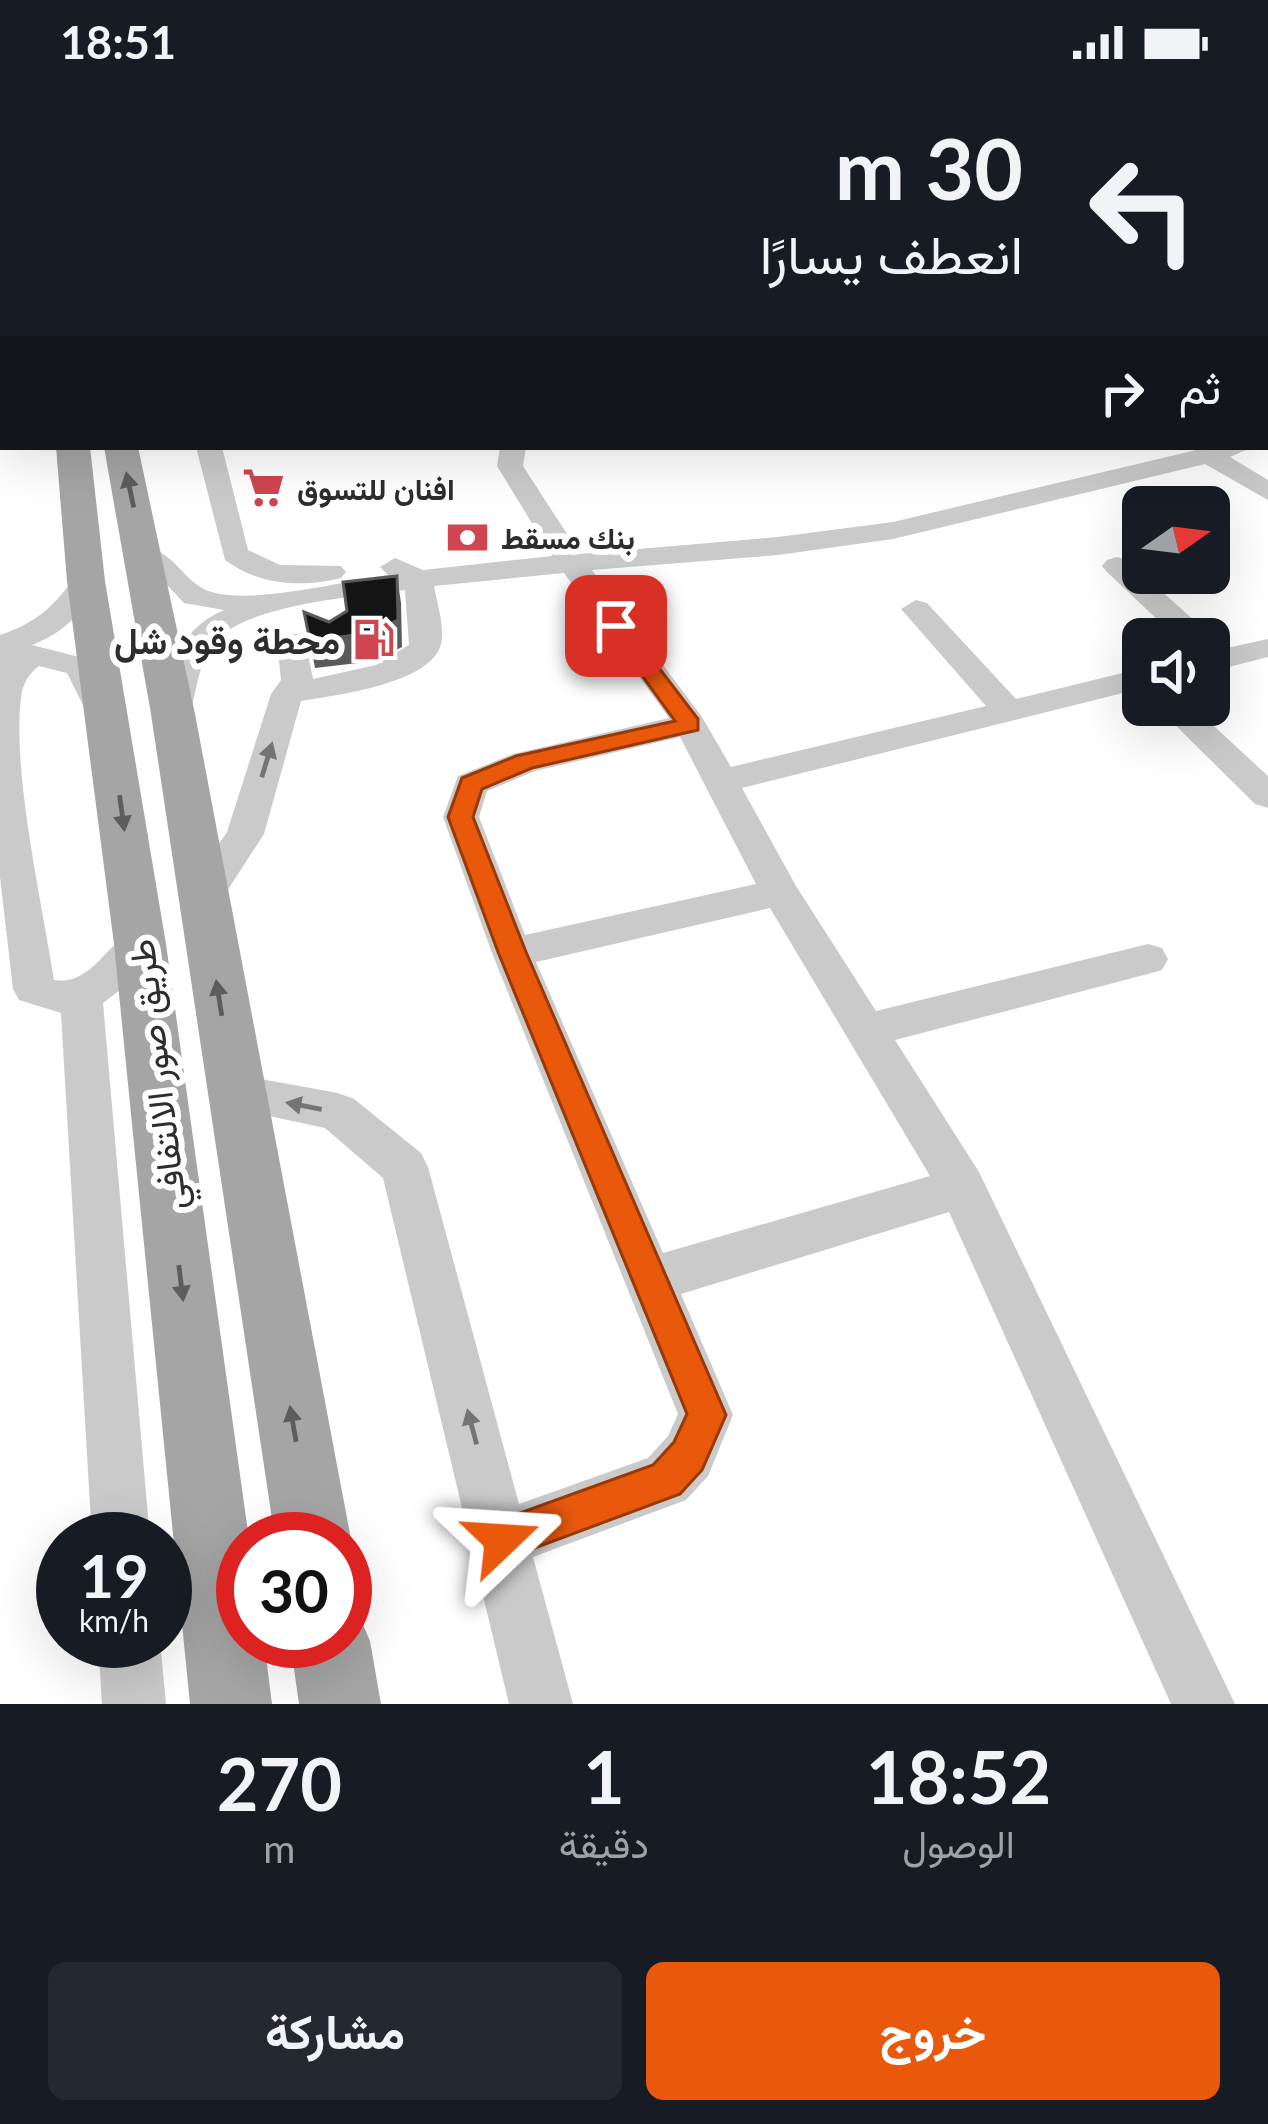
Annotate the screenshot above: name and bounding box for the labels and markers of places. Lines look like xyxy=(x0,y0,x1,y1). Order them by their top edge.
supermarket icon: افنان للتسوق xyxy=(240,465,286,511)
place label: افنان للتسوق xyxy=(297,470,455,508)
bank icon: بنك مسقط xyxy=(444,514,490,560)
place label: بنك مسقط xyxy=(501,519,635,556)
pin xyxy=(565,575,667,677)
fuel station icon: محطة وقود شل xyxy=(351,617,397,663)
place label: محطة وقود شل xyxy=(114,618,340,664)

